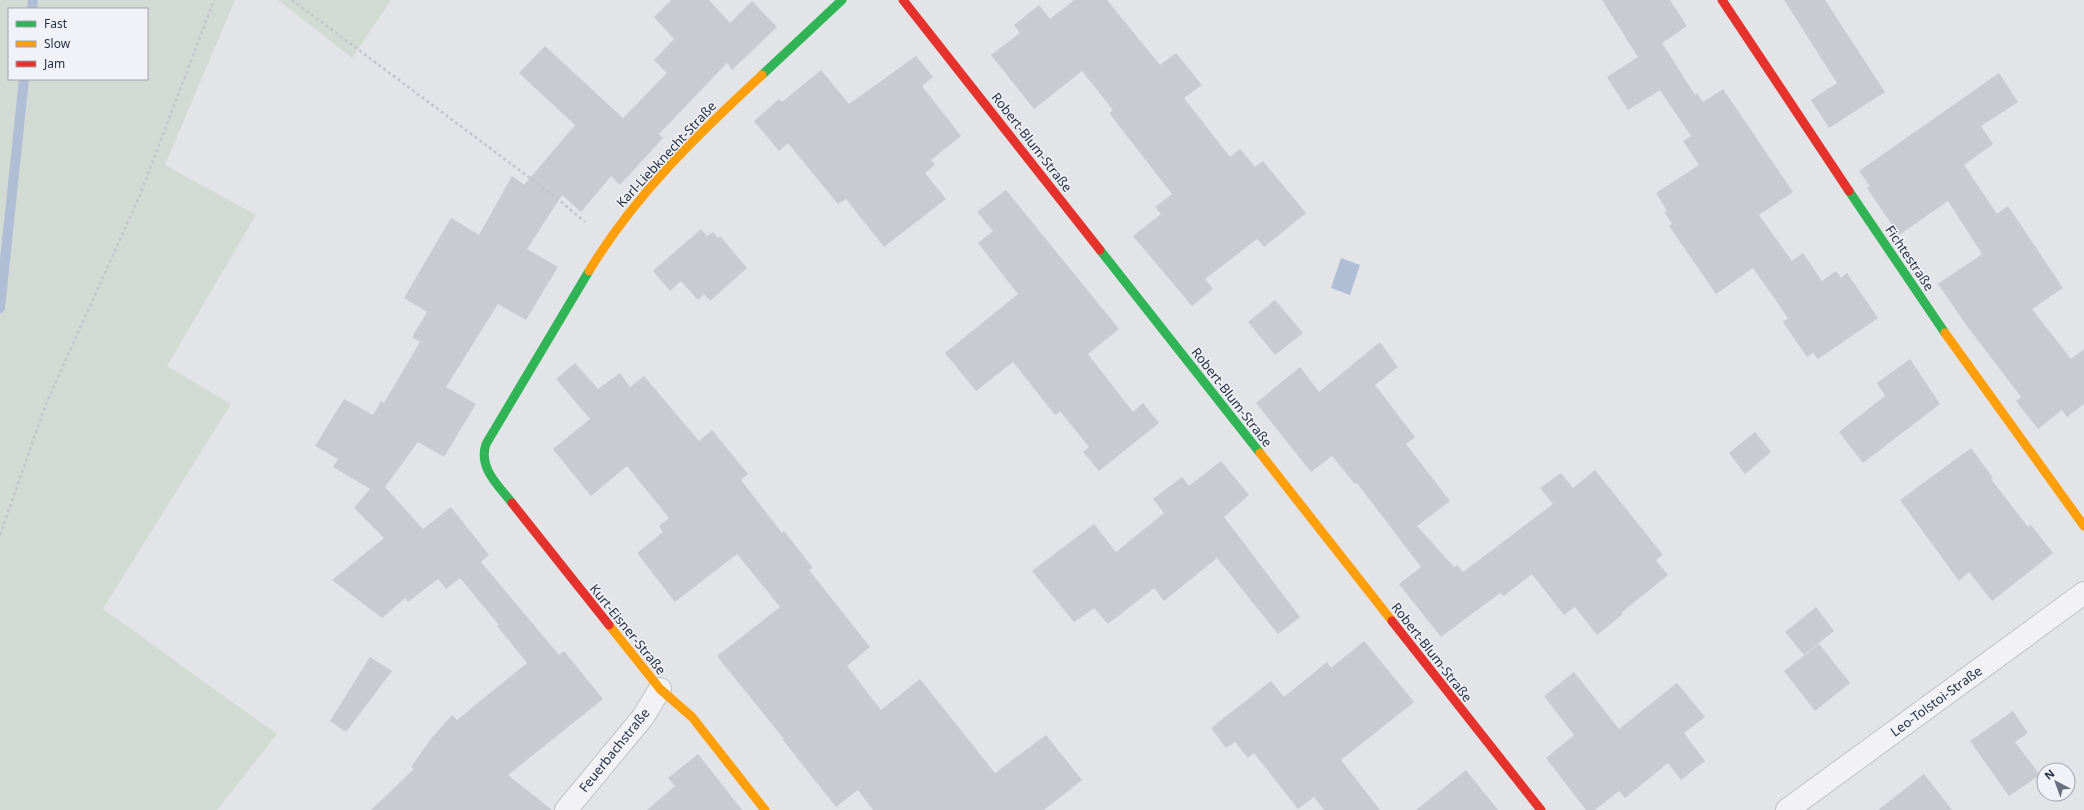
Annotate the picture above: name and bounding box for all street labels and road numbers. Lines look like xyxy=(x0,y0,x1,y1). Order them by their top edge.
street label: Robert-Blum-Straße xyxy=(988,89,1076,195)
street label: Karl-Liebknecht-Straße xyxy=(612,97,720,211)
street label: Fichtestraße xyxy=(1881,222,1939,294)
street label: Robert-Blum-Straße xyxy=(1188,344,1276,450)
street label: Kurt-Eisner-Straße xyxy=(586,580,670,678)
street label: Robert-Blum-Straße xyxy=(1388,599,1476,705)
street label: Leo-Tolstoi-Straße xyxy=(1886,662,1986,740)
street label: Feuerbachstraße xyxy=(575,704,653,796)

